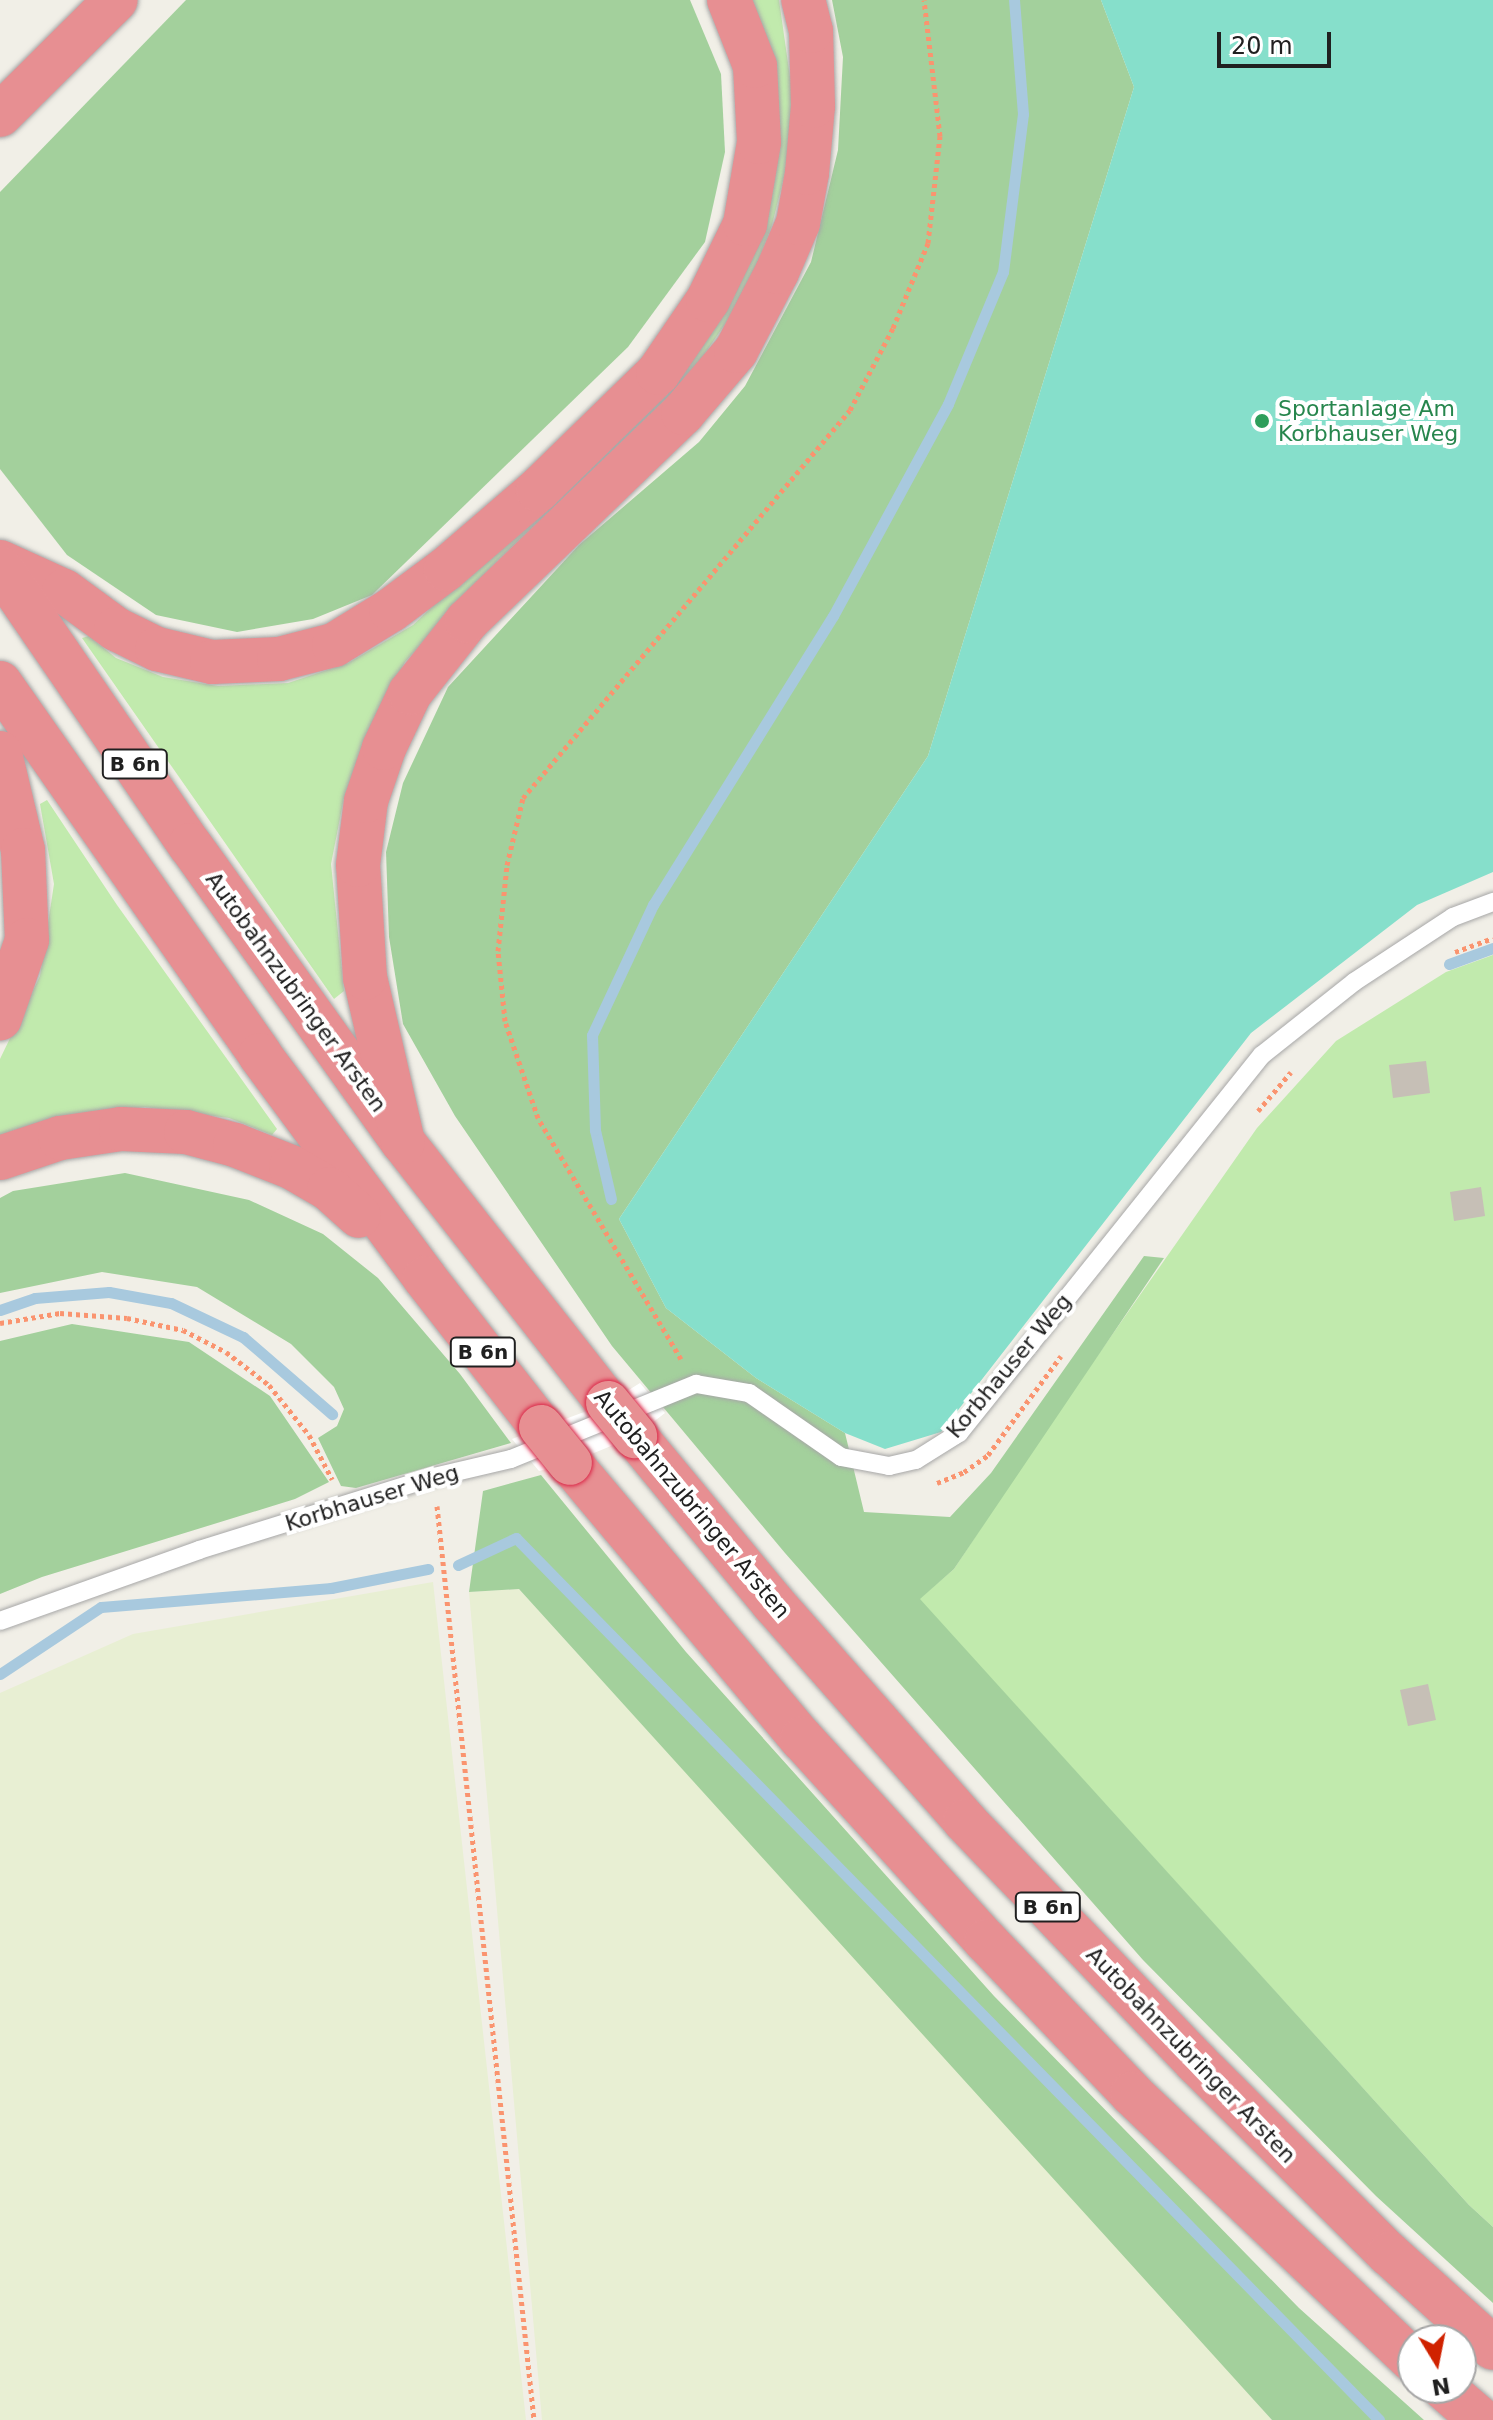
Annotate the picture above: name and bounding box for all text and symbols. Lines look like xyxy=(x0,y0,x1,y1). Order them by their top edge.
scale bar xyxy=(1221,16,1335,66)
text: 20 m xyxy=(1231,32,1293,60)
place label: Sportanlage Am Korbhauser Weg xyxy=(1278,395,1458,446)
marker: Sportanlage Am Korbhauser Weg xyxy=(1253,412,1271,430)
road number: B 6n xyxy=(101,748,169,780)
street label: Autobahnzubringer Arsten xyxy=(200,867,392,1117)
street label: Korbhauser Weg xyxy=(941,1289,1077,1443)
road number: B 6n xyxy=(449,1336,517,1368)
street label: Autobahnzubringer Arsten xyxy=(589,1384,795,1624)
street label: Korbhauser Weg xyxy=(282,1459,462,1537)
road number: B 6n xyxy=(1014,1891,1082,1923)
street label: Autobahnzubringer Arsten xyxy=(1081,1941,1301,2169)
north arrow xyxy=(1397,2324,1477,2404)
text: N xyxy=(1430,2372,1452,2400)

